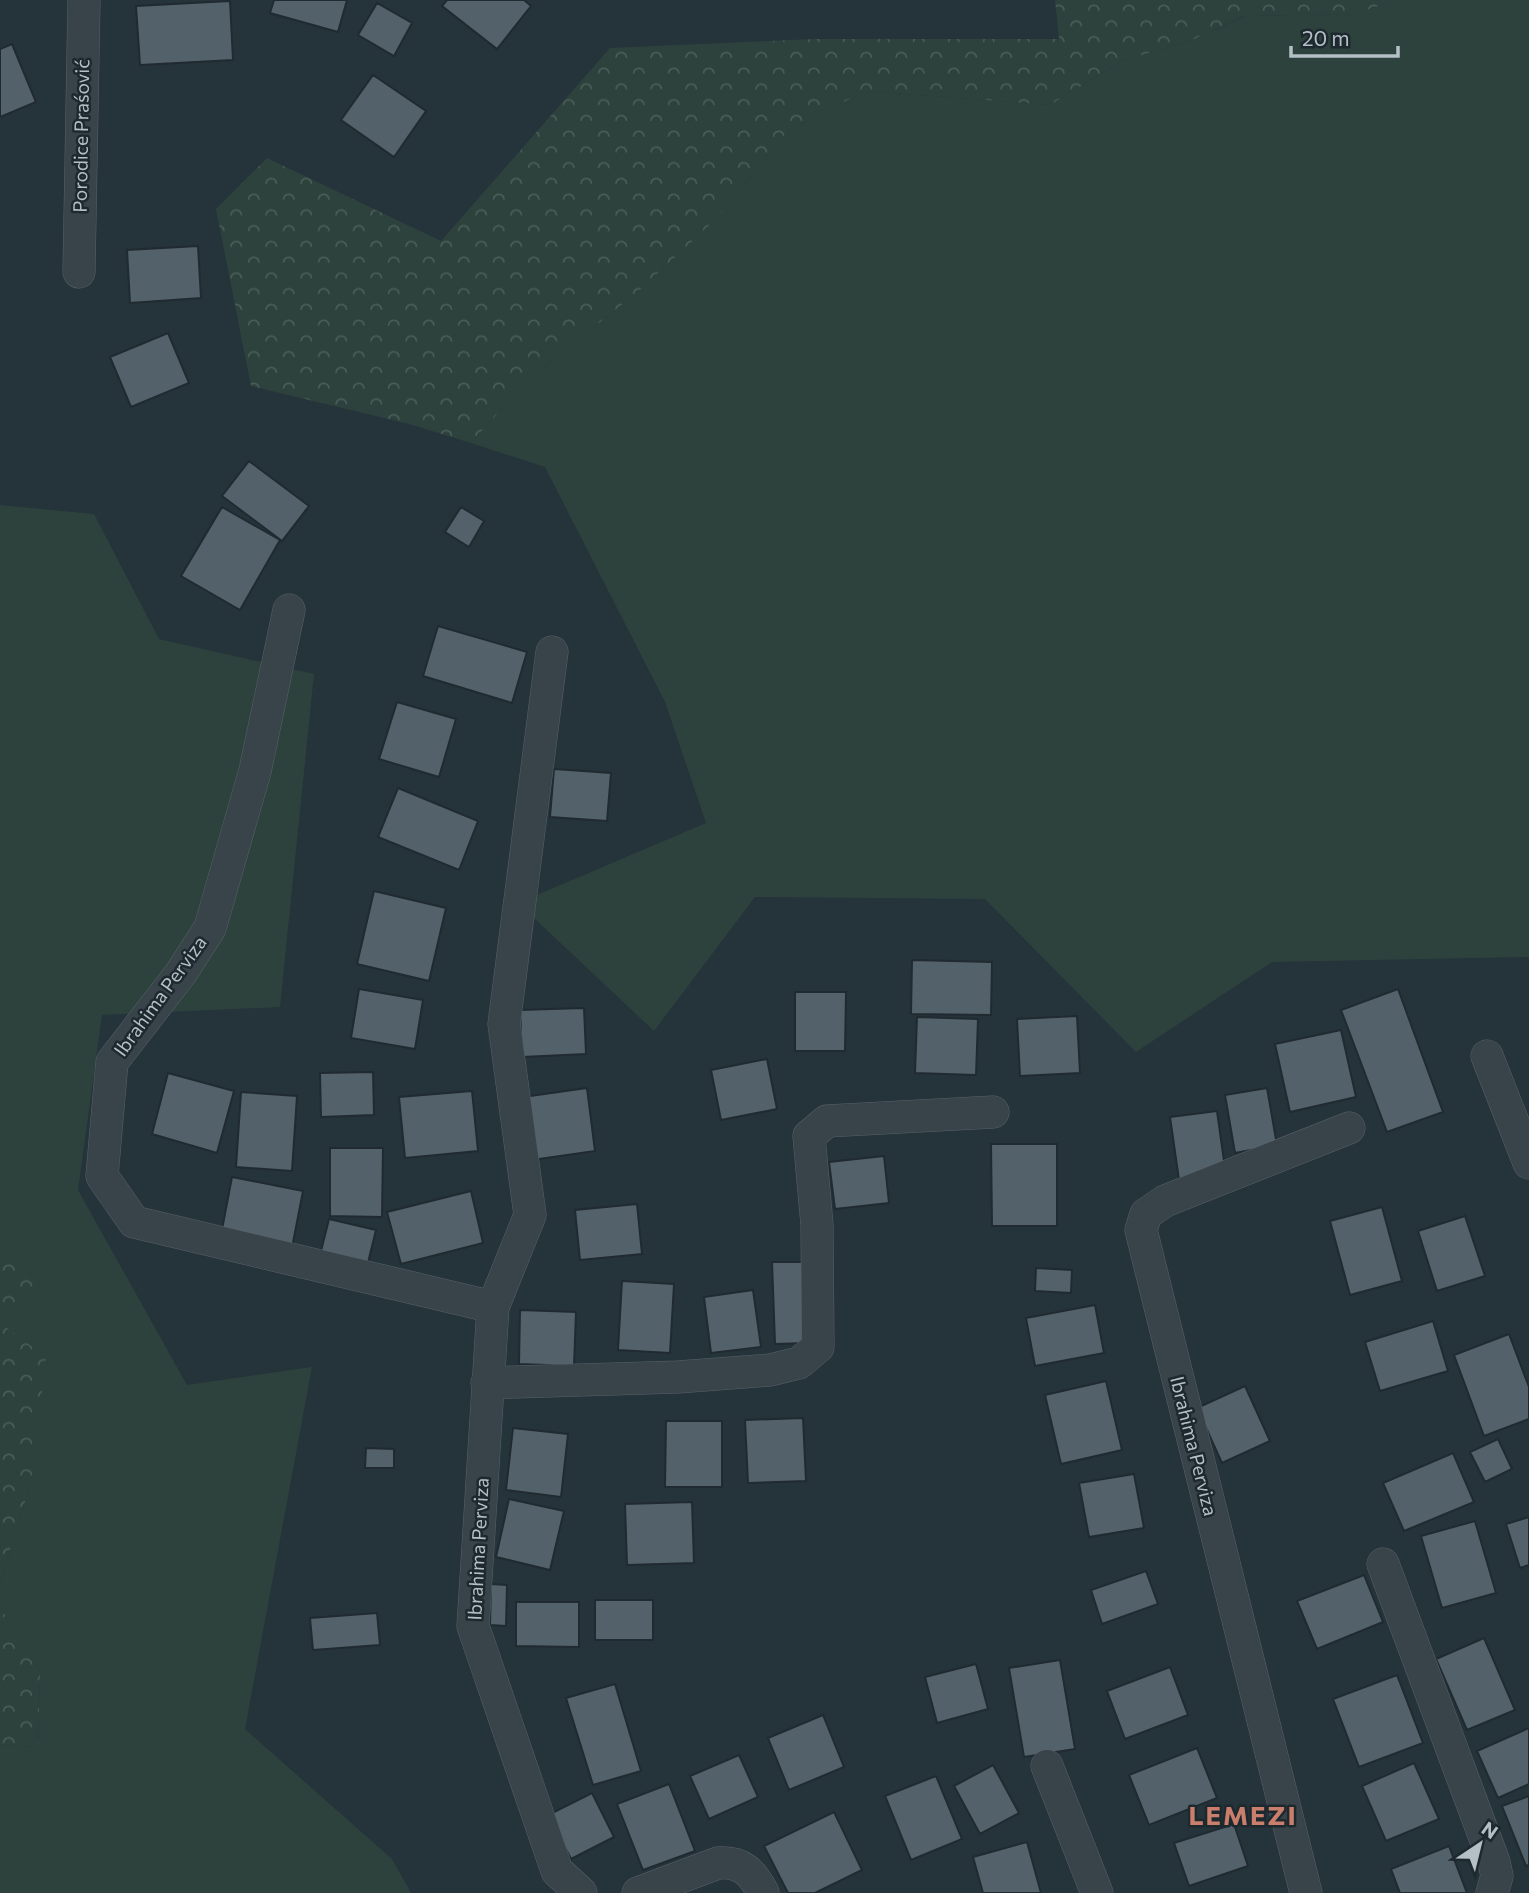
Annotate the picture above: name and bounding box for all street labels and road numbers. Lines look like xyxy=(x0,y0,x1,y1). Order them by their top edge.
street label: Porodice Praśović xyxy=(68,59,93,213)
street label: Ibrahima Perviza xyxy=(108,931,211,1060)
street label: Ibrahima Perviza xyxy=(1166,1374,1223,1518)
street label: Ibrahima Perviza xyxy=(462,1477,493,1621)

